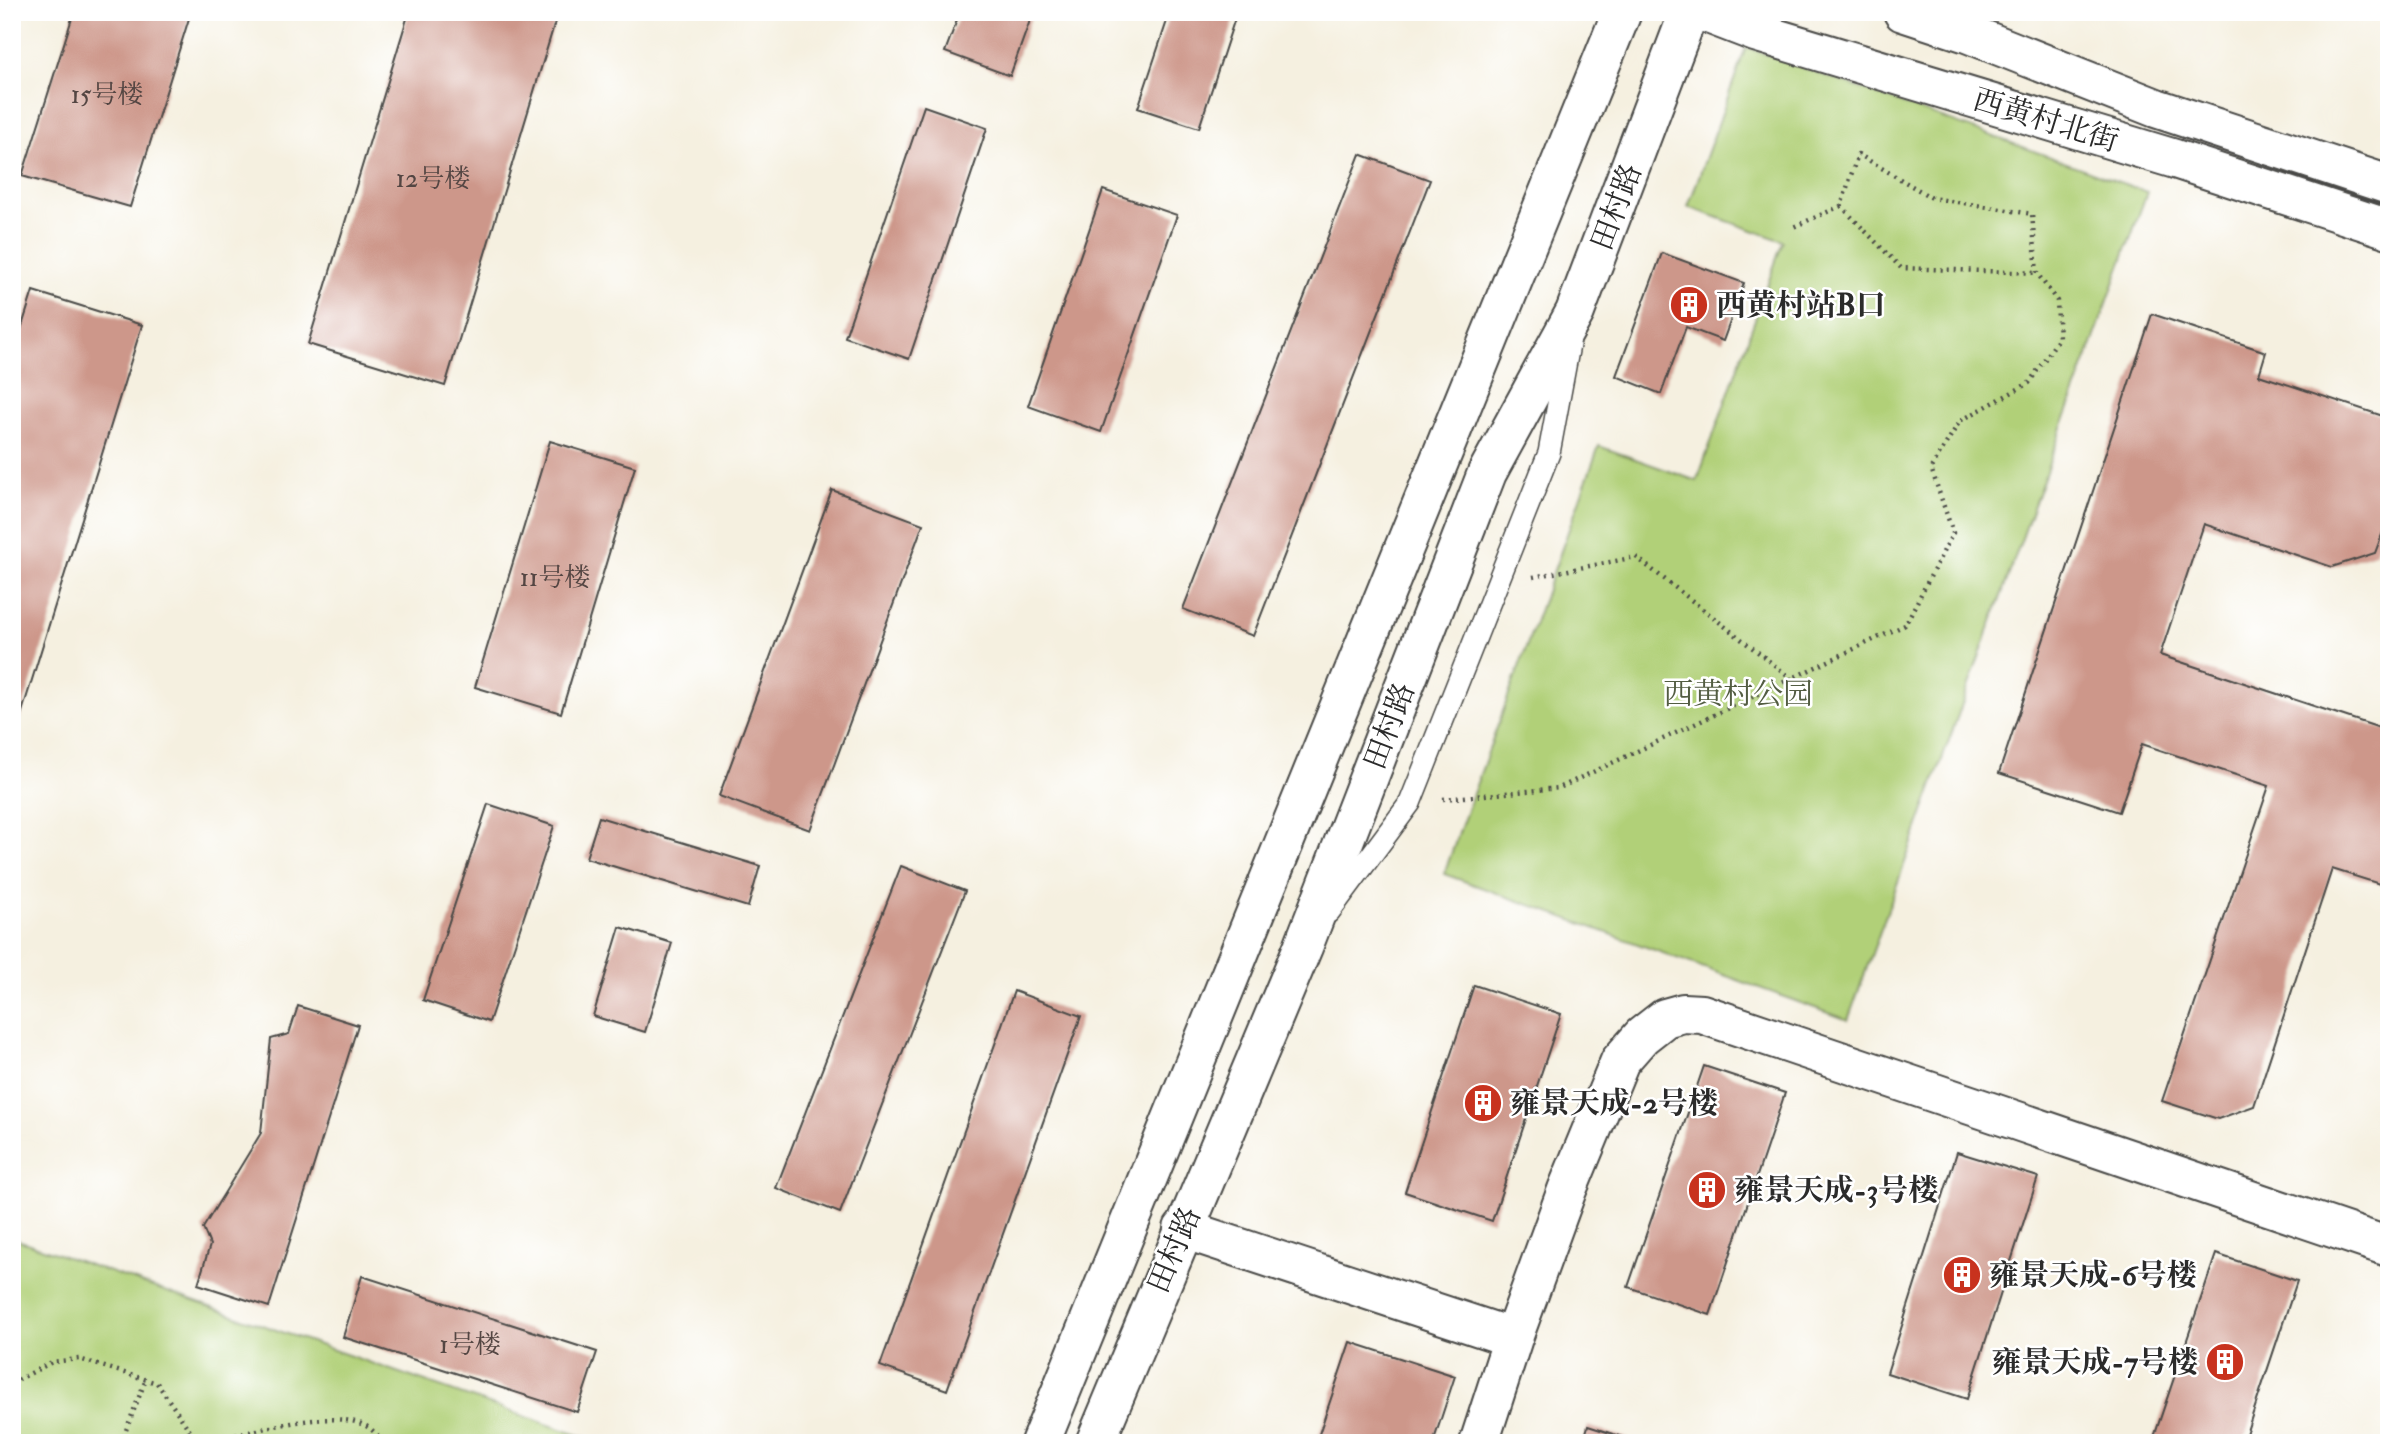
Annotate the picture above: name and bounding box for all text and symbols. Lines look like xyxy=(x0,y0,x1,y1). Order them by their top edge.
house number: 15号楼 xyxy=(71,79,143,111)
street label: 西黄村北街 xyxy=(1969,81,2123,160)
street label: 田村路 xyxy=(1583,159,1650,256)
house number: 12号楼 xyxy=(396,163,470,195)
building icon: 西黄村站B口 xyxy=(1668,284,1710,326)
place label: 西黄村站B口 xyxy=(1716,287,1886,324)
house number: 11号楼 xyxy=(520,562,590,594)
park label: 西黄村公园 xyxy=(1663,676,1813,713)
street label: 田村路 xyxy=(1356,678,1423,775)
building icon: 雍景天成-2号楼 xyxy=(1462,1082,1504,1124)
place label: 雍景天成-2号楼 xyxy=(1510,1085,1718,1122)
building icon: 雍景天成-3号楼 xyxy=(1686,1169,1728,1211)
place label: 雍景天成-3号楼 xyxy=(1734,1172,1938,1209)
street label: 田村路 xyxy=(1140,1202,1209,1299)
building icon: 雍景天成-6号楼 xyxy=(1941,1254,1983,1296)
place label: 雍景天成-6号楼 xyxy=(1989,1257,2197,1294)
house number: 1号楼 xyxy=(439,1329,501,1361)
building icon: 雍景天成-7号楼 xyxy=(2204,1341,2246,1383)
place label: 雍景天成-7号楼 xyxy=(1992,1344,2198,1381)

